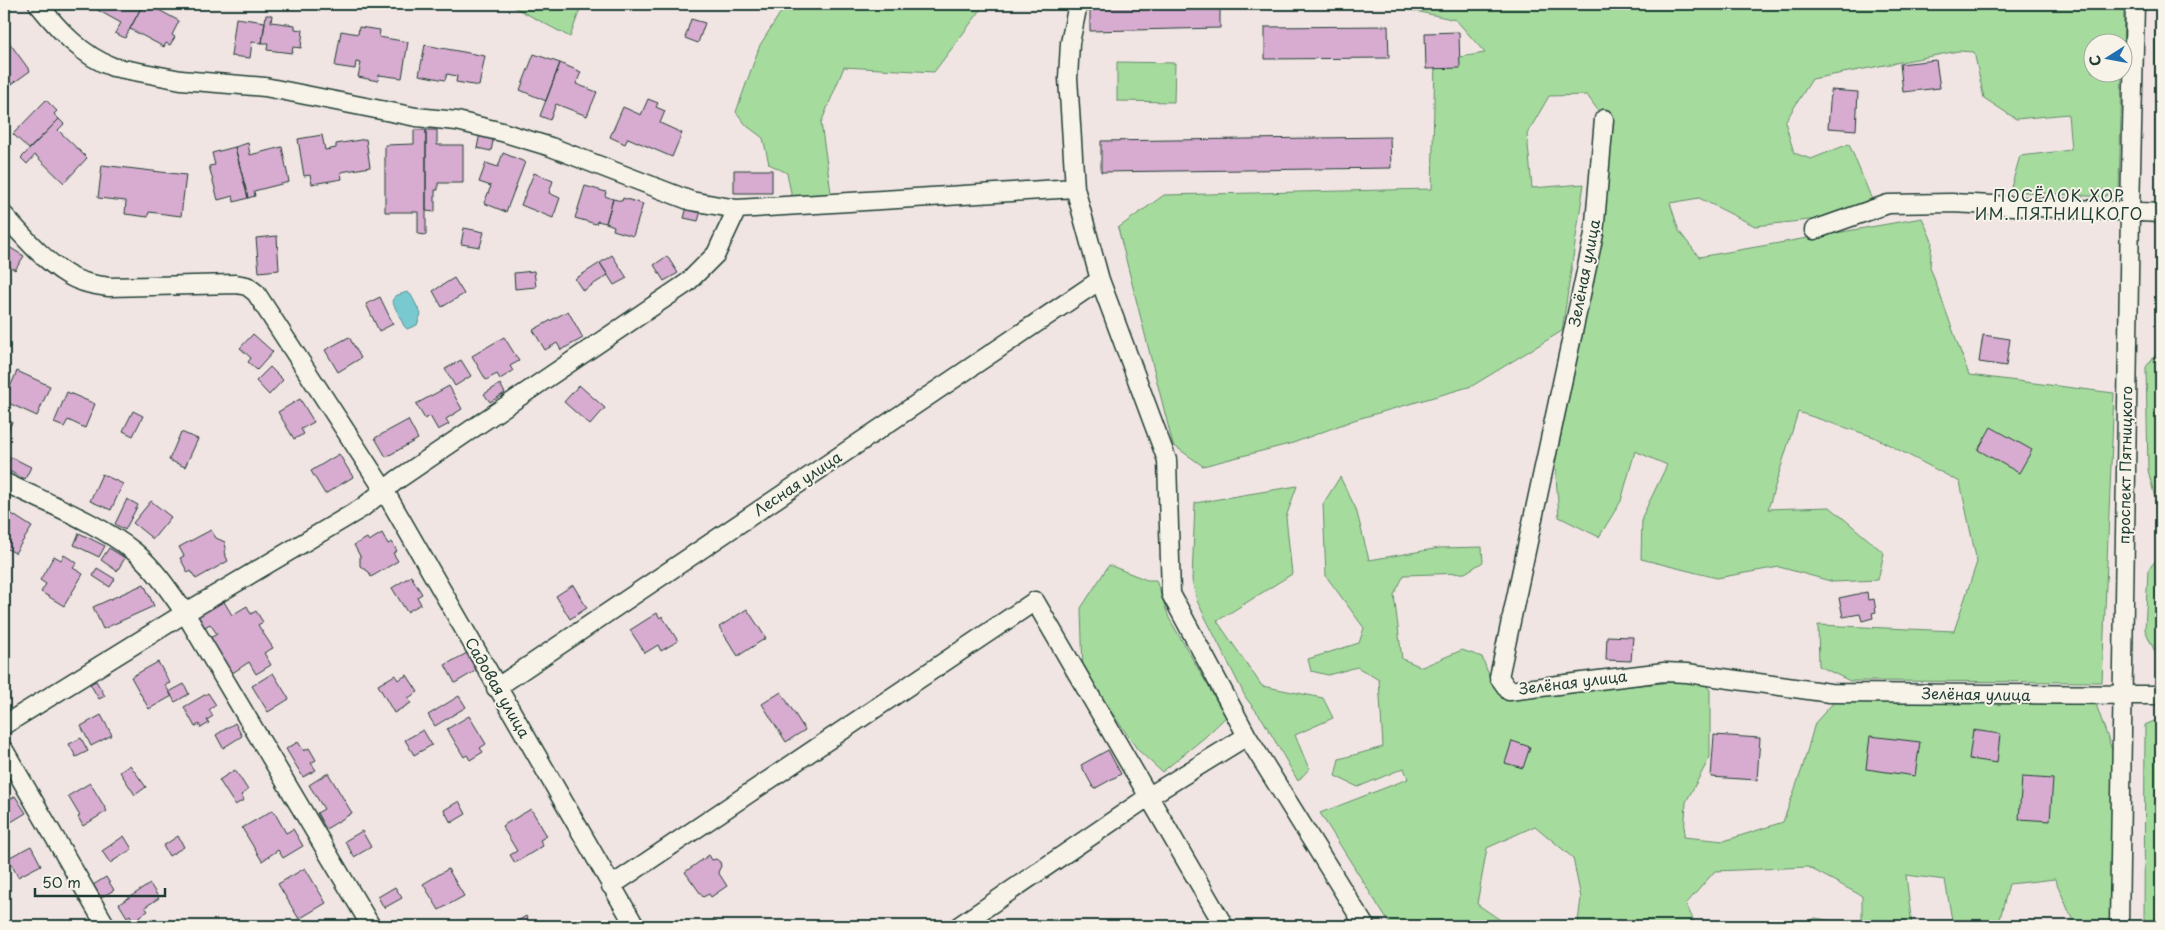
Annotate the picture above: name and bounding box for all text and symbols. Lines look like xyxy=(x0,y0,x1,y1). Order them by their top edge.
north arrow xyxy=(2082,32,2132,82)
text: С xyxy=(2083,53,2106,68)
district label: ПОСЁЛОК ХОР ИМ. ПЯТНИЦКОГО xyxy=(1975,183,2143,225)
street label: Зелёная улица xyxy=(1562,217,1605,328)
street label: проспект Пятницкого xyxy=(2112,386,2137,544)
street label: Лесная улица xyxy=(748,444,846,521)
street label: Садовая улица xyxy=(460,633,537,742)
street label: Зелёная улица xyxy=(1517,663,1629,700)
street label: Зелёная улица xyxy=(1921,681,2031,706)
scale bar xyxy=(35,865,165,897)
text: 50 m xyxy=(42,870,81,893)

